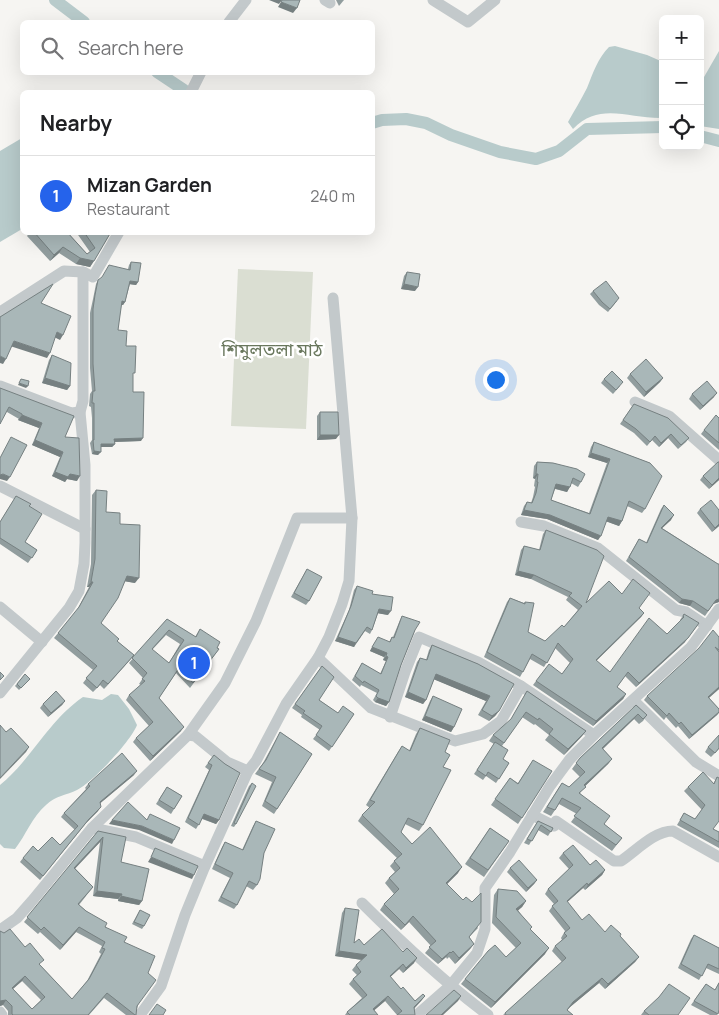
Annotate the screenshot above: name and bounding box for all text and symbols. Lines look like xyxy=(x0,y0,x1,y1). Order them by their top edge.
map controls xyxy=(659,15,704,150)
button: + xyxy=(659,15,704,60)
search box xyxy=(20,20,375,75)
icon: search xyxy=(38,34,66,62)
text: Search here xyxy=(78,35,184,61)
button: − xyxy=(659,60,704,105)
button: locate xyxy=(659,105,704,150)
text: Nearby xyxy=(40,109,112,137)
text: Mizan Garden xyxy=(87,172,212,198)
text: 1 xyxy=(52,185,60,207)
text: 240 m xyxy=(310,185,355,207)
text: Restaurant xyxy=(87,198,170,220)
park label: শিমুলতলা মাঠ xyxy=(220,337,323,361)
your location xyxy=(483,367,509,393)
pin: 1 xyxy=(178,644,210,682)

